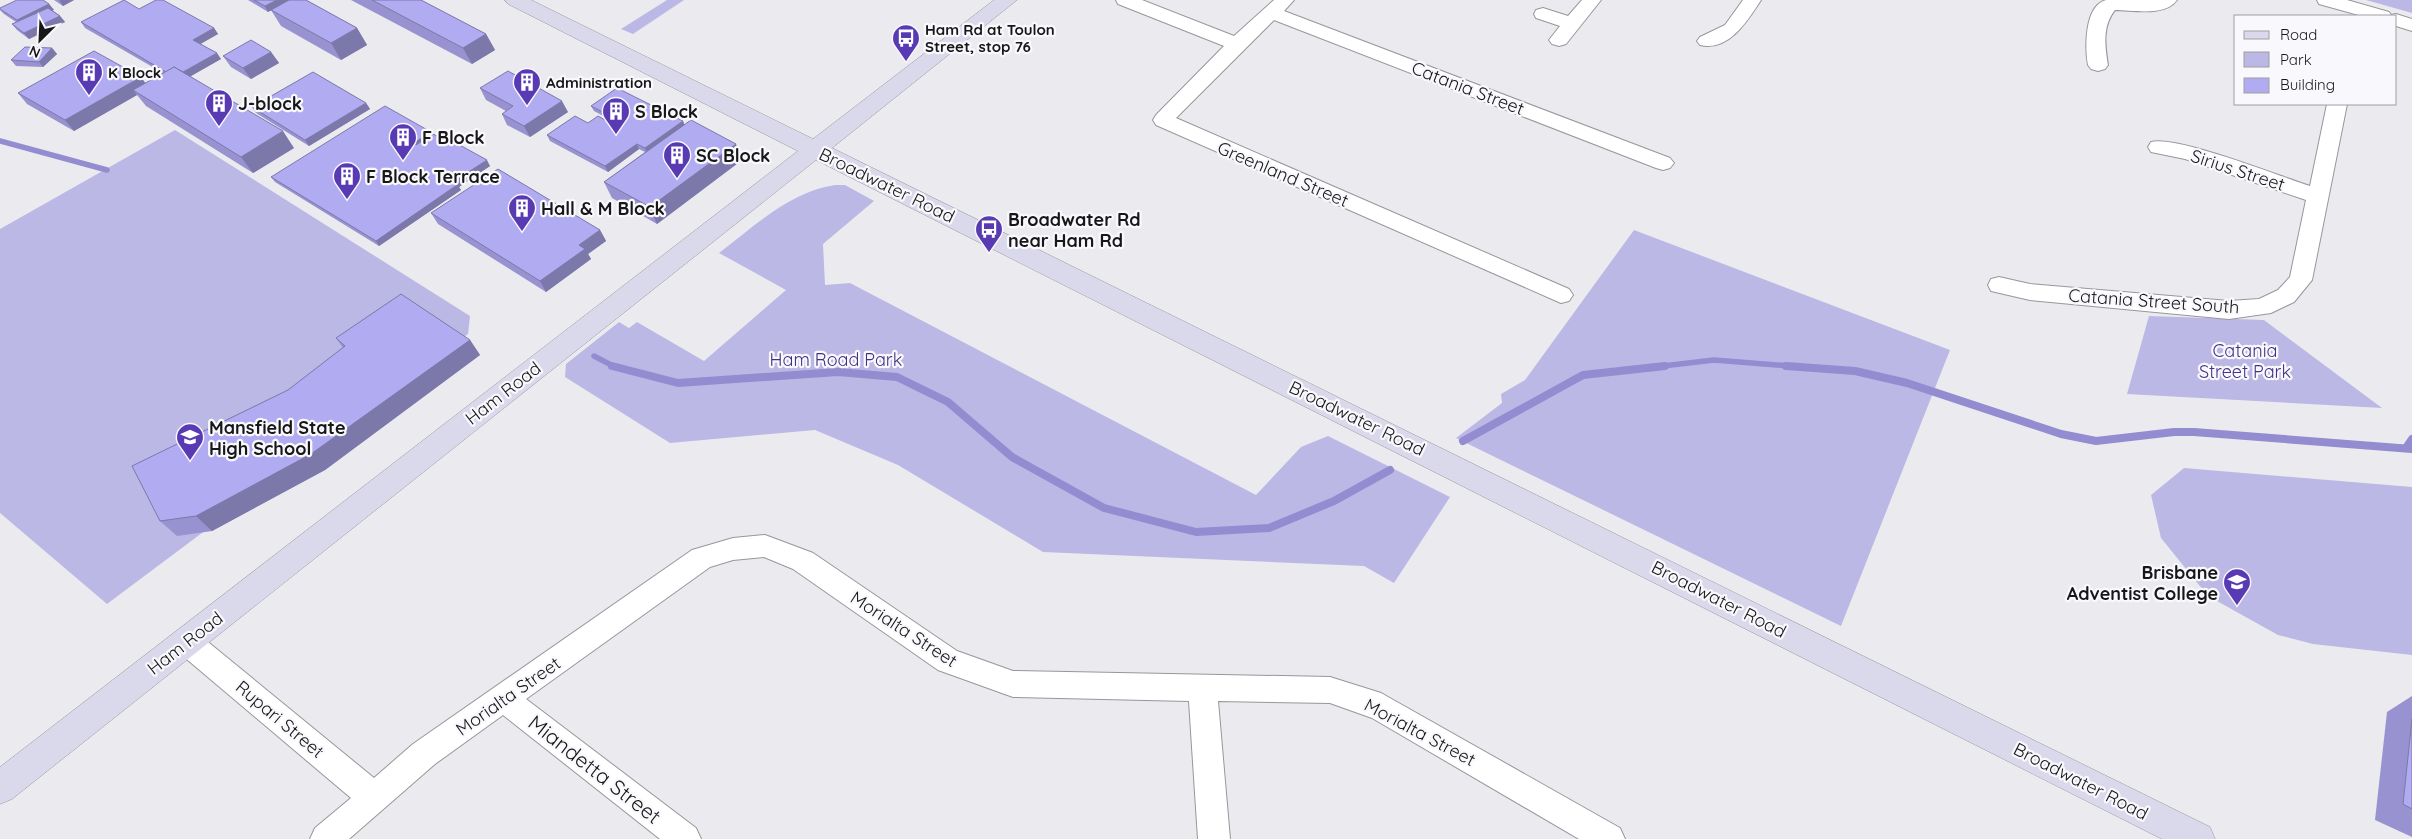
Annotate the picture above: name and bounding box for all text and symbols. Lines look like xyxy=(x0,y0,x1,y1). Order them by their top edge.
north arrow xyxy=(15,15,65,65)
legend xyxy=(2234,15,2397,105)
place label: Ham Rd at Toulon Street, stop 76 xyxy=(925,20,1055,56)
bus stop icon: Ham Rd at Toulon Street, stop 76 xyxy=(891,23,921,62)
text: Road xyxy=(2280,25,2317,44)
text: N xyxy=(26,42,43,62)
text: Park xyxy=(2280,50,2312,69)
street label: Catania Street xyxy=(1408,56,1528,120)
building icon: K Block xyxy=(74,57,104,96)
place label: K Block xyxy=(108,63,161,82)
building icon: Administration xyxy=(512,67,542,106)
place label: Administration xyxy=(546,73,652,92)
text: Building xyxy=(2280,75,2335,94)
building icon: J-block xyxy=(204,88,234,127)
place label: J-block xyxy=(238,92,302,115)
building icon: S Block xyxy=(601,96,631,135)
place label: S Block xyxy=(635,100,698,123)
building icon: F Block xyxy=(388,122,418,161)
place label: F Block xyxy=(422,126,484,149)
street label: Greenland Street xyxy=(1214,136,1352,212)
building icon: SC Block xyxy=(662,140,692,179)
street label: Broadwater Road xyxy=(815,142,959,228)
place label: SC Block xyxy=(696,144,770,167)
street label: Sirius Street xyxy=(2188,144,2288,196)
building icon: F Block Terrace xyxy=(332,161,362,200)
place label: F Block Terrace xyxy=(366,165,500,188)
building icon: Hall & M Block xyxy=(507,193,537,232)
place label: Hall & M Block xyxy=(541,197,665,220)
place label: Broadwater Rd near Ham Rd xyxy=(1008,208,1141,252)
bus stop icon: Broadwater Rd near Ham Rd xyxy=(974,214,1004,253)
street label: Catania Street South xyxy=(2068,284,2240,318)
park label: Catania Street Park xyxy=(2199,339,2291,383)
park label: Ham Road Park xyxy=(770,348,902,371)
street label: Ham Road xyxy=(461,356,545,430)
street label: Broadwater Road xyxy=(1285,375,1429,461)
place label: Mansfield State High School xyxy=(209,416,346,460)
school or university icon: Mansfield State High School xyxy=(175,422,205,461)
street label: Broadwater Road xyxy=(1648,555,1790,643)
place label: Brisbane Adventist College xyxy=(2067,561,2218,605)
school or university icon: Brisbane Adventist College xyxy=(2222,567,2252,606)
street label: Morialta Street xyxy=(846,586,962,672)
street label: Ham Road xyxy=(143,606,227,680)
street label: Morialta Street xyxy=(451,651,565,741)
street label: Rupari Street xyxy=(231,675,329,763)
street label: Morialta Street xyxy=(1360,693,1480,771)
street label: Miandetta Street xyxy=(523,709,667,829)
street label: Broadwater Road xyxy=(2010,737,2152,825)

